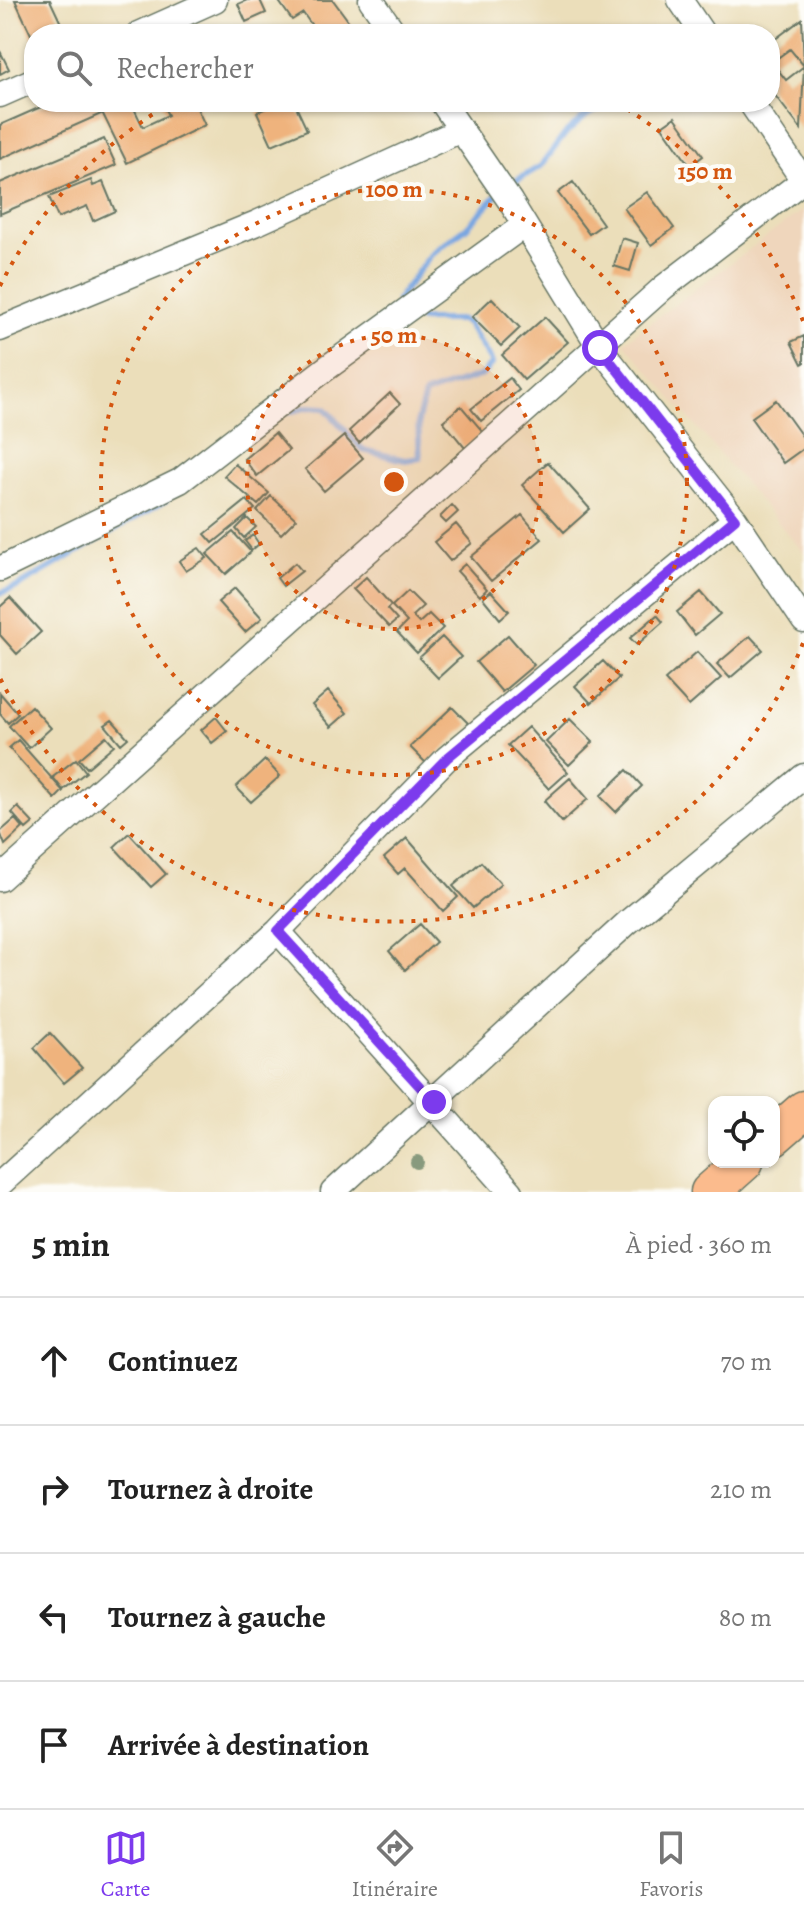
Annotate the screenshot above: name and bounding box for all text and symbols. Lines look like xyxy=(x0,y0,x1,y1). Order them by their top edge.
search box xyxy=(24,24,780,112)
icon: search xyxy=(52,46,96,90)
text: Rechercher xyxy=(116,48,254,88)
text: 150 m xyxy=(677,155,733,187)
text: 100 m xyxy=(365,173,423,205)
text: 50 m xyxy=(371,319,417,351)
route start xyxy=(582,330,618,366)
centre of rings xyxy=(380,468,408,496)
route end xyxy=(416,1084,452,1120)
map controls xyxy=(708,1096,780,1168)
button: locate xyxy=(708,1096,780,1168)
text: 5 min xyxy=(32,1221,110,1268)
text: À pied · 360 m xyxy=(626,1227,772,1262)
icon: ahead xyxy=(32,1339,76,1383)
text: Continuez xyxy=(108,1341,238,1381)
text: 70 m xyxy=(720,1344,772,1379)
icon: right xyxy=(32,1467,76,1511)
text: Tournez à droite xyxy=(108,1469,313,1509)
text: 210 m xyxy=(710,1472,772,1507)
icon: left xyxy=(32,1595,76,1639)
text: Tournez à gauche xyxy=(108,1597,326,1637)
text: 80 m xyxy=(719,1600,772,1635)
icon: arrive xyxy=(32,1723,76,1767)
text: Arrivée à destination xyxy=(108,1725,369,1765)
tab: Carte xyxy=(101,1826,150,1904)
tab: Itinéraire xyxy=(352,1826,438,1904)
tab: Favoris xyxy=(639,1826,703,1904)

